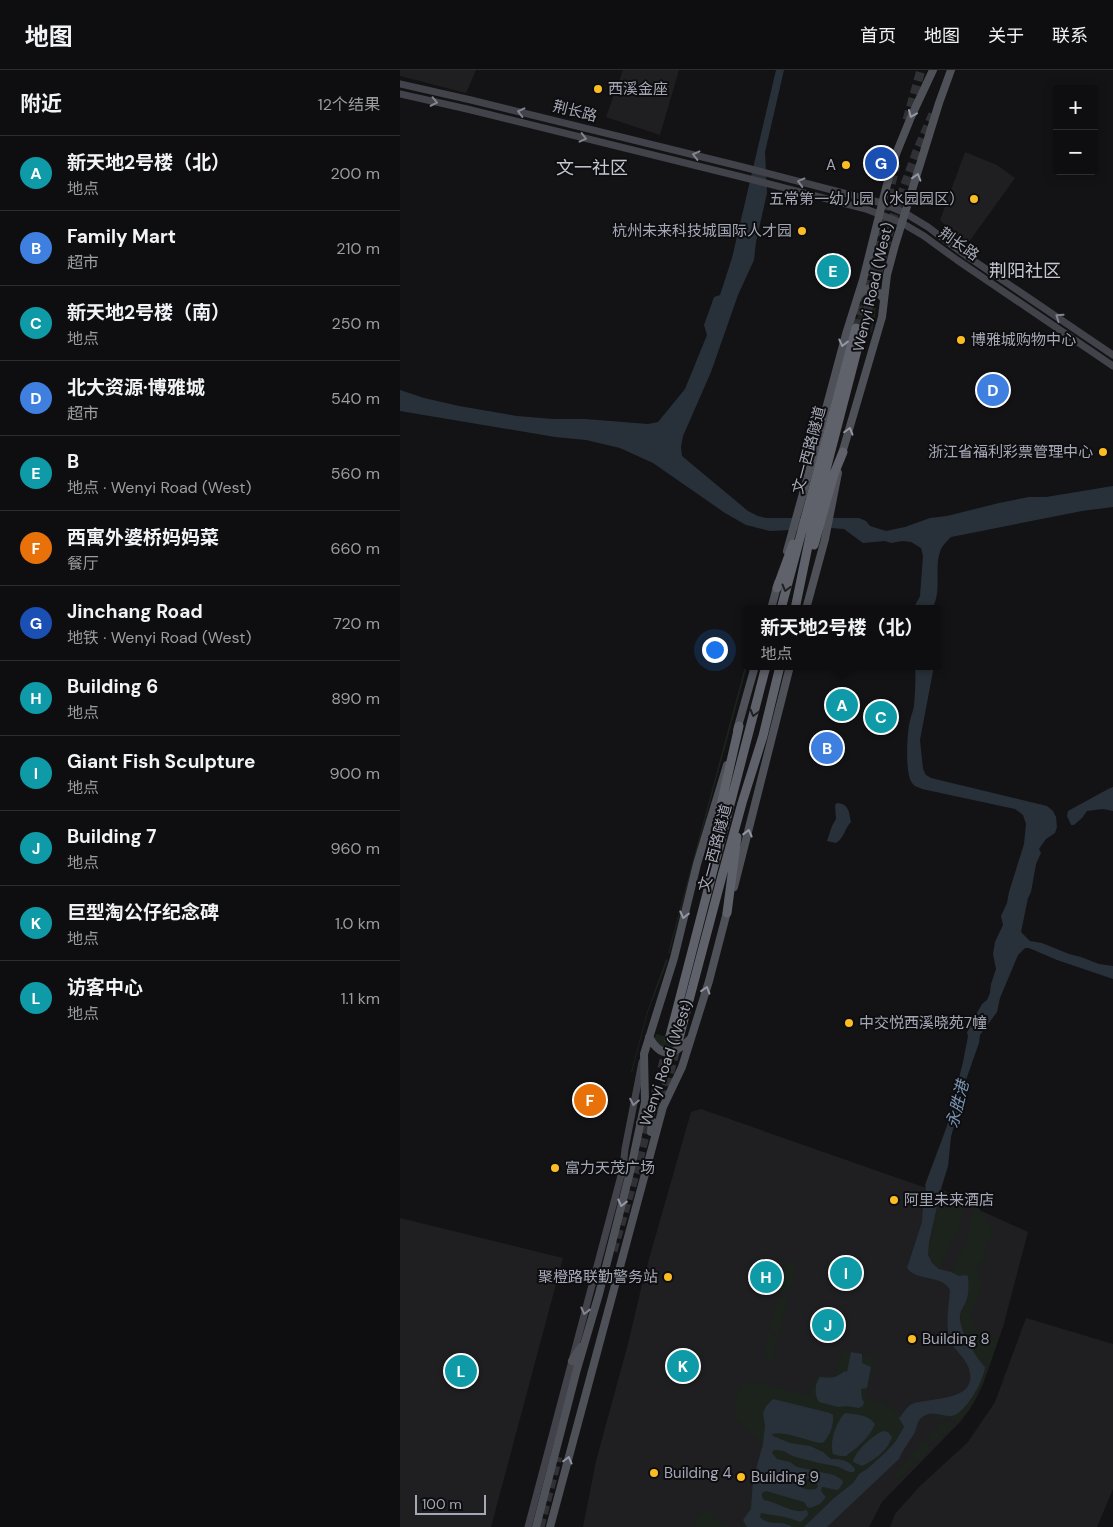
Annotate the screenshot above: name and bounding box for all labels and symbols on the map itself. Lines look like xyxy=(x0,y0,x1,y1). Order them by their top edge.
place label: 西溪金座 xyxy=(608,79,668,99)
marker: 西溪金座 xyxy=(592,83,604,95)
one-way arrow xyxy=(429,96,438,107)
street label: 荆长路 xyxy=(551,96,599,126)
one-way arrow xyxy=(517,107,526,118)
one-way arrow xyxy=(908,109,918,118)
one-way arrow xyxy=(578,132,587,143)
pin: G xyxy=(865,144,897,182)
one-way arrow xyxy=(691,150,700,161)
place label: A xyxy=(826,155,836,175)
district label: 文一社区 xyxy=(556,156,628,180)
marker: A xyxy=(840,159,852,171)
one-way arrow xyxy=(911,173,921,182)
one-way arrow xyxy=(797,177,805,187)
place label: 五常第一幼儿园（水园园区） xyxy=(769,189,964,209)
marker: 五常第一幼儿园（水园园区） xyxy=(968,193,980,205)
street label: Wenyi Road (West) xyxy=(848,220,898,354)
place label: 杭州未来科技城国际人才园 xyxy=(612,221,792,241)
street label: 荆长路 xyxy=(935,223,983,265)
marker: 杭州未来科技城国际人才园 xyxy=(796,225,808,237)
pin: E xyxy=(817,252,849,290)
district label: 荆阳社区 xyxy=(989,259,1061,283)
one-way arrow xyxy=(1055,314,1064,323)
place label: 博雅城购物中心 xyxy=(971,330,1076,350)
marker: 博雅城购物中心 xyxy=(955,334,967,346)
one-way arrow xyxy=(838,338,849,347)
pin: D xyxy=(977,371,1009,409)
street label: 文一西路隧道 xyxy=(788,404,830,496)
one-way arrow xyxy=(843,428,853,436)
place label: 浙江省福利彩票管理中心 xyxy=(928,442,1093,462)
marker: 浙江省福利彩票管理中心 xyxy=(1097,446,1109,458)
one-way arrow xyxy=(781,584,792,593)
your location xyxy=(702,637,728,663)
pin: A xyxy=(826,686,858,724)
pin: C xyxy=(865,698,897,736)
one-way arrow xyxy=(749,709,759,717)
pin: B xyxy=(811,729,843,767)
street label: 文一西路隧道 xyxy=(694,802,736,894)
one-way arrow xyxy=(742,829,752,837)
one-way arrow xyxy=(680,910,690,918)
one-way arrow xyxy=(700,986,710,995)
street label: Wenyi Road (West) xyxy=(635,997,697,1129)
place label: 中交悦西溪晓苑7幢 xyxy=(859,1013,987,1033)
marker: 中交悦西溪晓苑7幢 xyxy=(843,1017,855,1029)
water label: 永胜港 xyxy=(941,1076,974,1130)
pin: F xyxy=(574,1081,606,1119)
one-way arrow xyxy=(629,1097,640,1106)
place label: 富力天茂广场 xyxy=(565,1158,655,1178)
marker: 富力天茂广场 xyxy=(549,1162,561,1174)
place label: 阿里未来酒店 xyxy=(904,1190,994,1210)
marker: 阿里未来酒店 xyxy=(888,1194,900,1206)
one-way arrow xyxy=(617,1198,628,1207)
pin: I xyxy=(830,1254,862,1292)
pin: H xyxy=(750,1258,782,1296)
place label: 聚橙路联勤警务站 xyxy=(538,1267,658,1287)
marker: 聚橙路联勤警务站 xyxy=(662,1271,674,1283)
one-way arrow xyxy=(580,1306,591,1315)
pin: J xyxy=(812,1306,844,1344)
place label: Building 8 xyxy=(922,1329,990,1349)
marker: Building 8 xyxy=(906,1333,918,1345)
pin: K xyxy=(667,1347,699,1385)
pin: L xyxy=(445,1352,477,1390)
one-way arrow xyxy=(562,1455,573,1464)
place label: Building 4 xyxy=(664,1463,732,1483)
marker: Building 4 xyxy=(648,1467,660,1479)
place label: Building 9 xyxy=(751,1467,819,1487)
marker: Building 9 xyxy=(735,1471,747,1483)
scale bar xyxy=(415,1492,486,1515)

